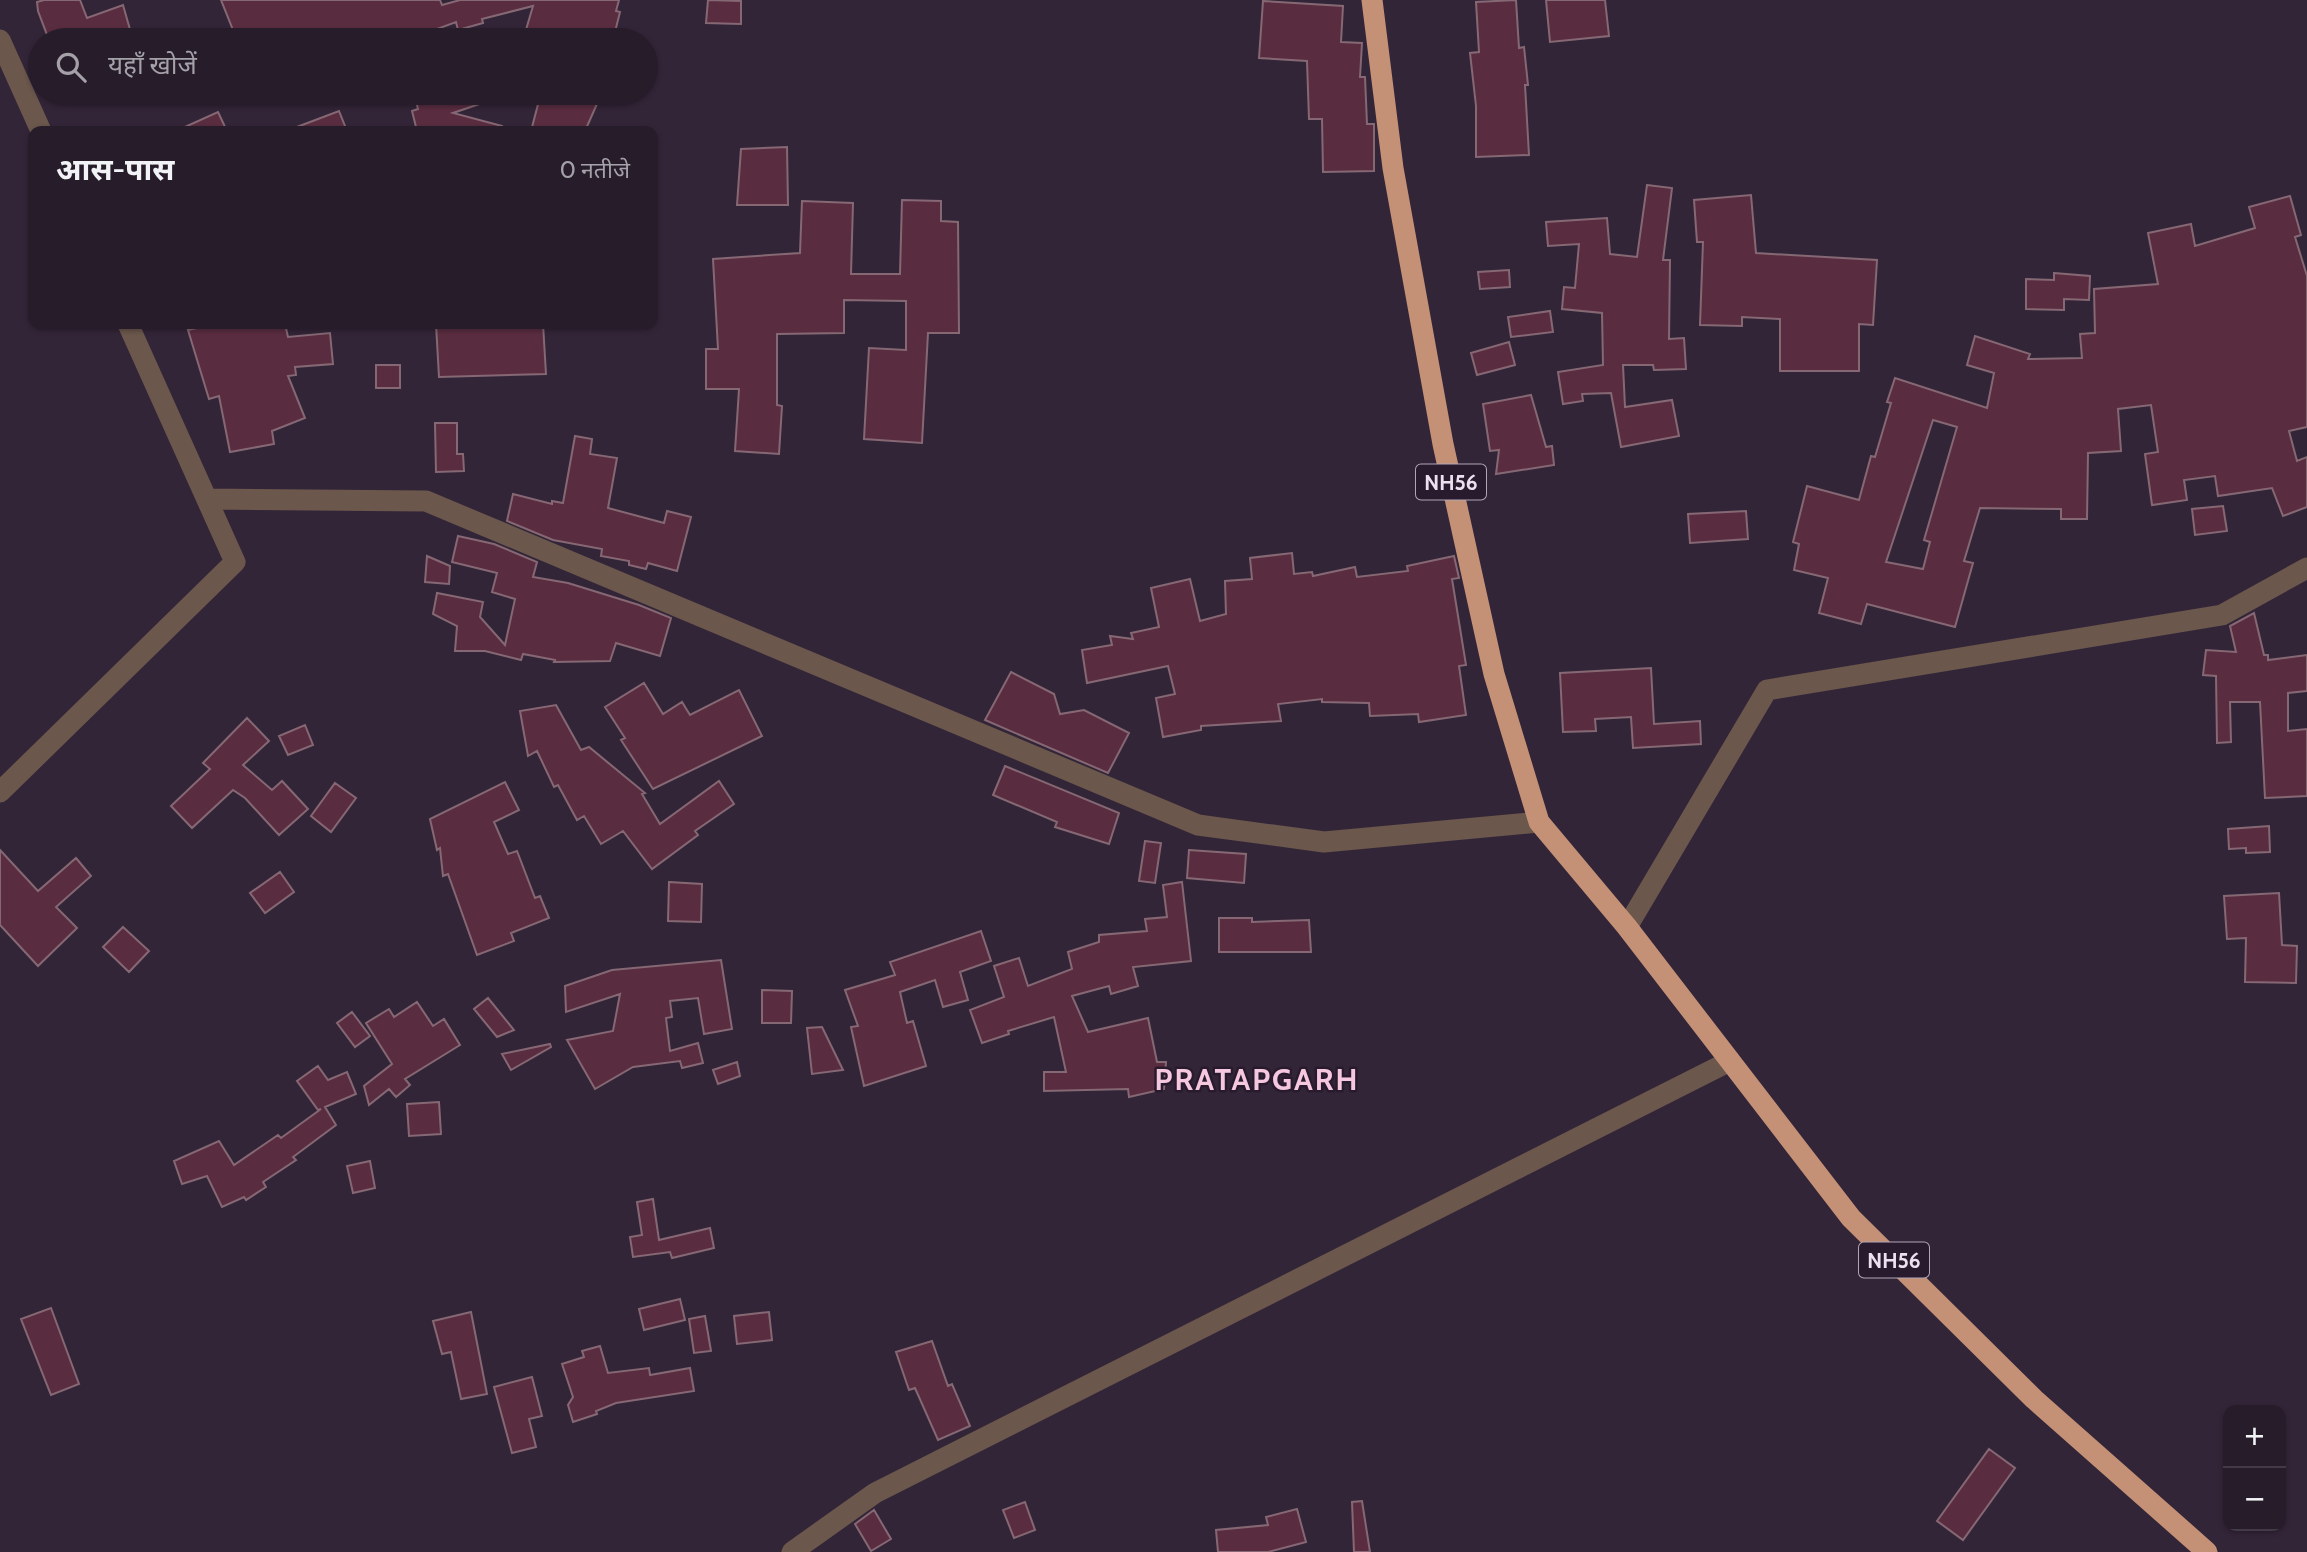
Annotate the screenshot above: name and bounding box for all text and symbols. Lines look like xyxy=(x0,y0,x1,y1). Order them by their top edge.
search box xyxy=(28,28,658,105)
icon: search xyxy=(52,48,90,86)
text: यहाँ खोजें xyxy=(108,49,197,81)
text: आस-पास xyxy=(56,151,174,188)
text: 0 नतीजे xyxy=(560,156,630,184)
road number: NH56 xyxy=(1416,464,1486,500)
district label: PRATAPGARH xyxy=(1155,1061,1359,1098)
road number: NH56 xyxy=(1859,1242,1929,1278)
map controls xyxy=(2223,1405,2286,1531)
button: + xyxy=(2223,1405,2286,1468)
button: − xyxy=(2223,1468,2286,1531)

